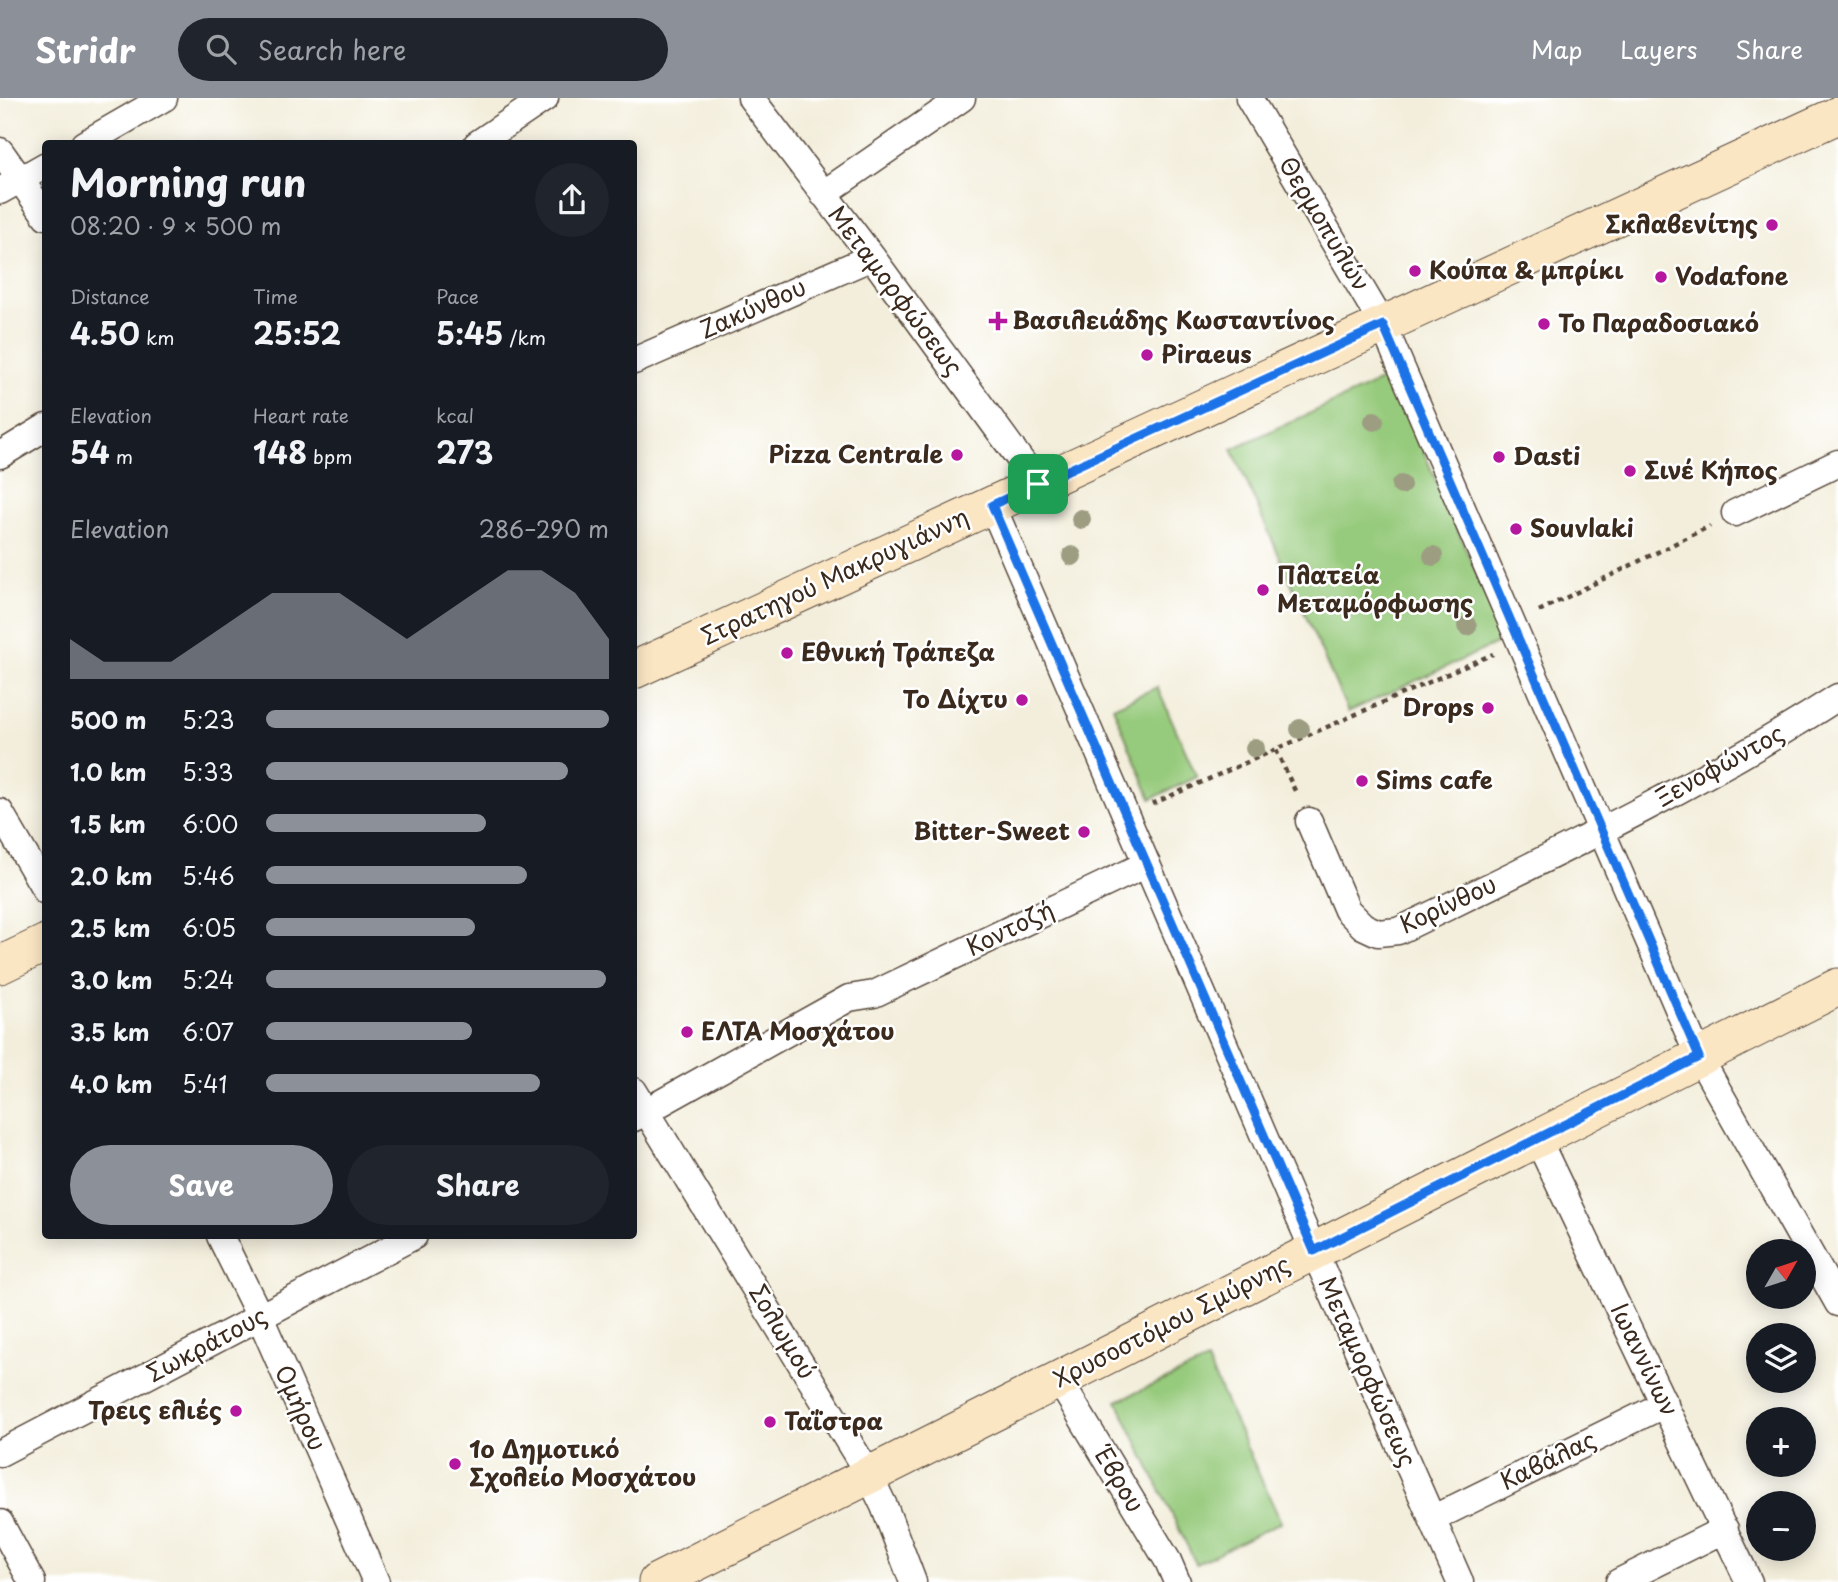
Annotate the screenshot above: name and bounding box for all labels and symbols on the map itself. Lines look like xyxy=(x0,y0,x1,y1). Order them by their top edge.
street label: Θερμοπυλών xyxy=(1271,149,1380,297)
street label: Μεταμορφώσεως xyxy=(821,197,973,382)
place label: Σκλαβενίτης xyxy=(1605,205,1758,241)
marker: Σκλαβενίτης xyxy=(1764,217,1780,233)
place label: Κούπα & μπρίκι xyxy=(1429,251,1624,287)
place label: Vodafone xyxy=(1675,257,1789,293)
marker: Κούπα & μπρίκι xyxy=(1407,263,1423,279)
street label: Ζακύνθου xyxy=(693,268,811,347)
marker: Vodafone xyxy=(1653,269,1669,285)
place label: Βασιλειάδης Κωσταντίνος xyxy=(1012,301,1335,337)
place label: Το Παραδοσιακό xyxy=(1558,304,1759,340)
marker: Βασιλειάδης Κωσταντίνος xyxy=(990,313,1006,329)
marker: Το Παραδοσιακό xyxy=(1536,316,1552,332)
place label: Piraeus xyxy=(1161,335,1252,371)
marker: Piraeus xyxy=(1139,347,1155,363)
place label: Pizza Centrale xyxy=(768,435,943,471)
place label: Dasti xyxy=(1513,437,1580,473)
marker: Pizza Centrale xyxy=(949,447,965,463)
marker: Dasti xyxy=(1491,449,1507,465)
place label: Σινέ Κήπος xyxy=(1644,451,1778,487)
pin xyxy=(1008,454,1068,514)
marker: Σινέ Κήπος xyxy=(1622,463,1638,479)
street label: Στρατηγού Μακρυγιάννη xyxy=(695,497,974,653)
place label: Souvlaki xyxy=(1530,509,1634,545)
marker: Souvlaki xyxy=(1508,521,1524,537)
place label: Πλατεία Μεταμόρφωσης xyxy=(1277,556,1473,620)
marker: Πλατεία Μεταμόρφωσης xyxy=(1255,582,1271,598)
place label: Εθνική Τράπεζα xyxy=(801,633,996,669)
marker: Εθνική Τράπεζα xyxy=(779,645,795,661)
place label: Το Δίχτυ xyxy=(903,680,1008,716)
place label: Drops xyxy=(1403,688,1474,724)
marker: Το Δίχτυ xyxy=(1014,692,1030,708)
marker: Drops xyxy=(1480,700,1496,716)
street label: Ξενοφώντος xyxy=(1648,714,1790,814)
place label: Sims cafe xyxy=(1376,761,1493,797)
marker: Sims cafe xyxy=(1354,773,1370,789)
place label: Bitter-Sweet xyxy=(913,812,1070,848)
marker: Bitter-Sweet xyxy=(1076,824,1092,840)
street label: Κορίνθου xyxy=(1393,865,1502,941)
street label: Κοντοζή xyxy=(959,890,1059,964)
place label: ΕΛΤΑ Μοσχάτου xyxy=(701,1012,895,1048)
marker: ΕΛΤΑ Μοσχάτου xyxy=(679,1024,695,1040)
north arrow xyxy=(1746,1239,1816,1309)
street label: Χρυσοστόμου Σμύρνης xyxy=(1047,1245,1296,1396)
street label: Μεταμορφώσεως xyxy=(1311,1270,1427,1472)
street label: Σολωμού xyxy=(741,1277,826,1385)
street label: Ιωαννίνων xyxy=(1603,1296,1689,1422)
street label: Σωκράτους xyxy=(140,1297,273,1390)
street label: Ομήρου xyxy=(267,1359,337,1456)
place label: Τρεις ελιές xyxy=(88,1391,222,1427)
place label: Ταΐστρα xyxy=(784,1402,884,1438)
marker: Τρεις ελιές xyxy=(228,1403,244,1419)
marker: Ταΐστρα xyxy=(762,1414,778,1430)
street label: Καβάλας xyxy=(1493,1420,1601,1498)
place label: 1ο Δημοτικό Σχολείο Μοσχάτου xyxy=(469,1430,696,1494)
street label: Έβρου xyxy=(1086,1437,1154,1518)
marker: 1ο Δημοτικό Σχολείο Μοσχάτου xyxy=(447,1456,463,1472)

